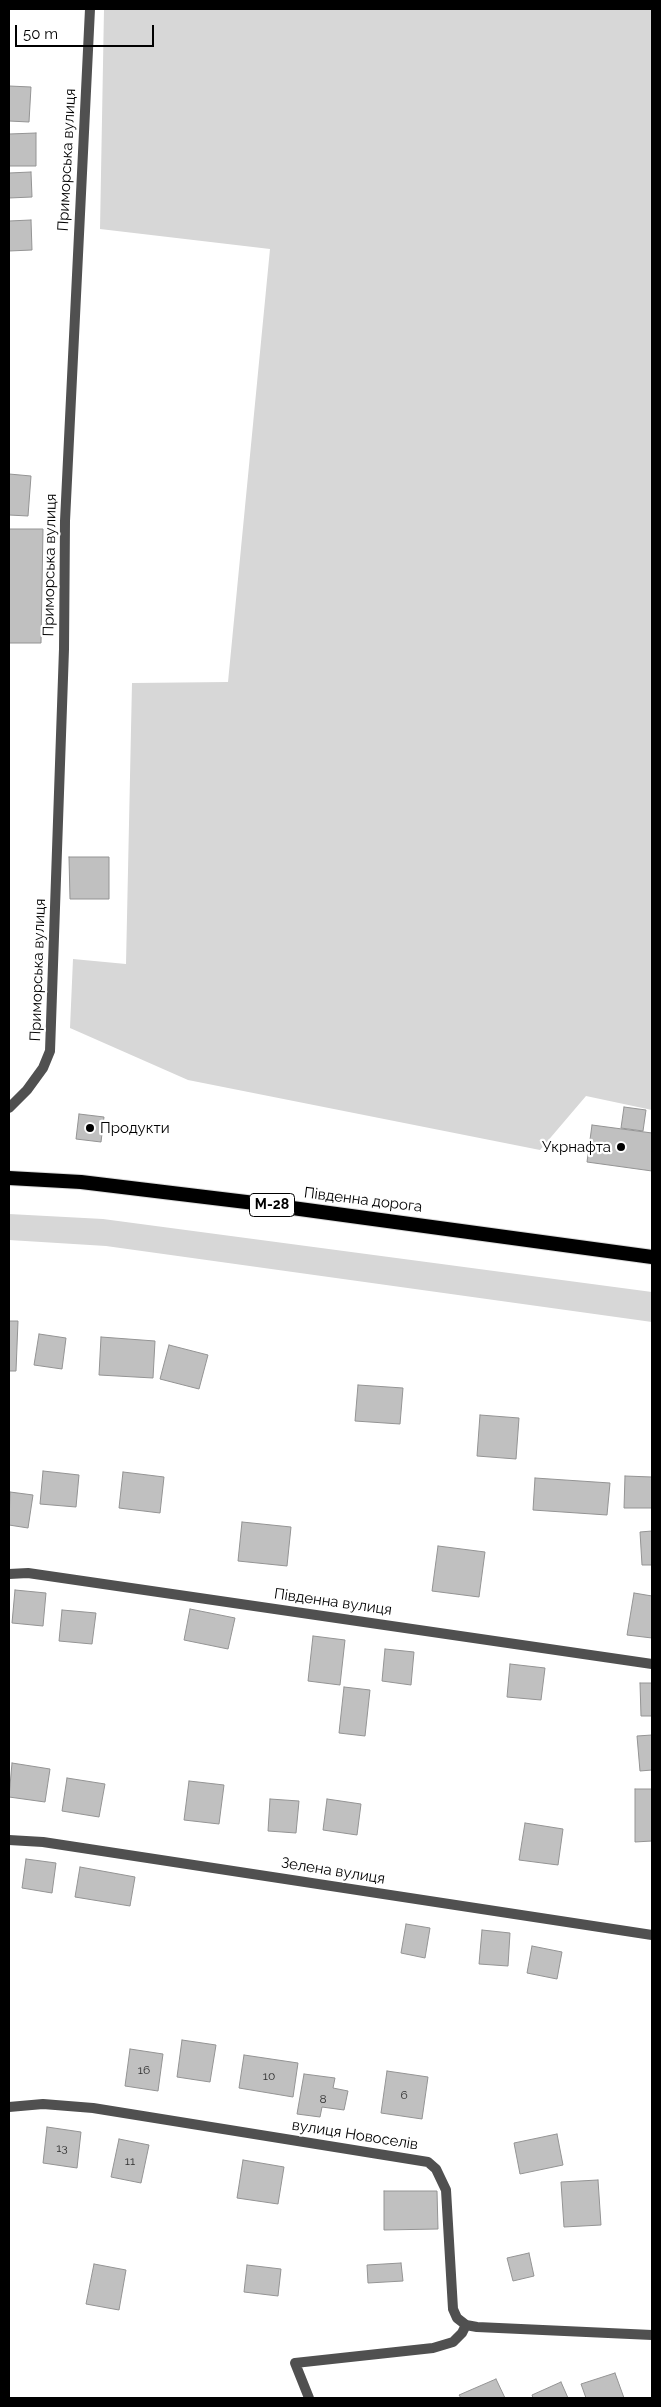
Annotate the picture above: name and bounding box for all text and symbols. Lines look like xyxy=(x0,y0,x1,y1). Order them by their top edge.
scale bar xyxy=(18,15,156,47)
text: 50 m xyxy=(23,25,58,43)
street label: Приморська вулиця xyxy=(54,88,80,232)
street label: Приморська вулиця xyxy=(40,493,60,637)
street label: Приморська вулиця xyxy=(27,898,49,1042)
place label: Продукти xyxy=(100,1119,170,1137)
marker: Продукти xyxy=(84,1122,96,1134)
place label: Укрнафта xyxy=(542,1138,611,1156)
marker: Укрнафта xyxy=(615,1141,627,1153)
street label: Південна дорога xyxy=(303,1184,423,1216)
road number: М-28 xyxy=(250,1194,294,1216)
street label: Південна вулиця xyxy=(273,1585,393,1619)
street label: Зелена вулиця xyxy=(280,1854,386,1888)
house number: 16 xyxy=(138,2063,150,2077)
house number: 10 xyxy=(263,2069,275,2083)
house number: 6 xyxy=(400,2088,408,2102)
house number: 8 xyxy=(319,2092,327,2106)
street label: вулиця Новоселів xyxy=(291,2116,419,2154)
house number: 13 xyxy=(56,2141,68,2155)
house number: 11 xyxy=(125,2154,135,2168)

